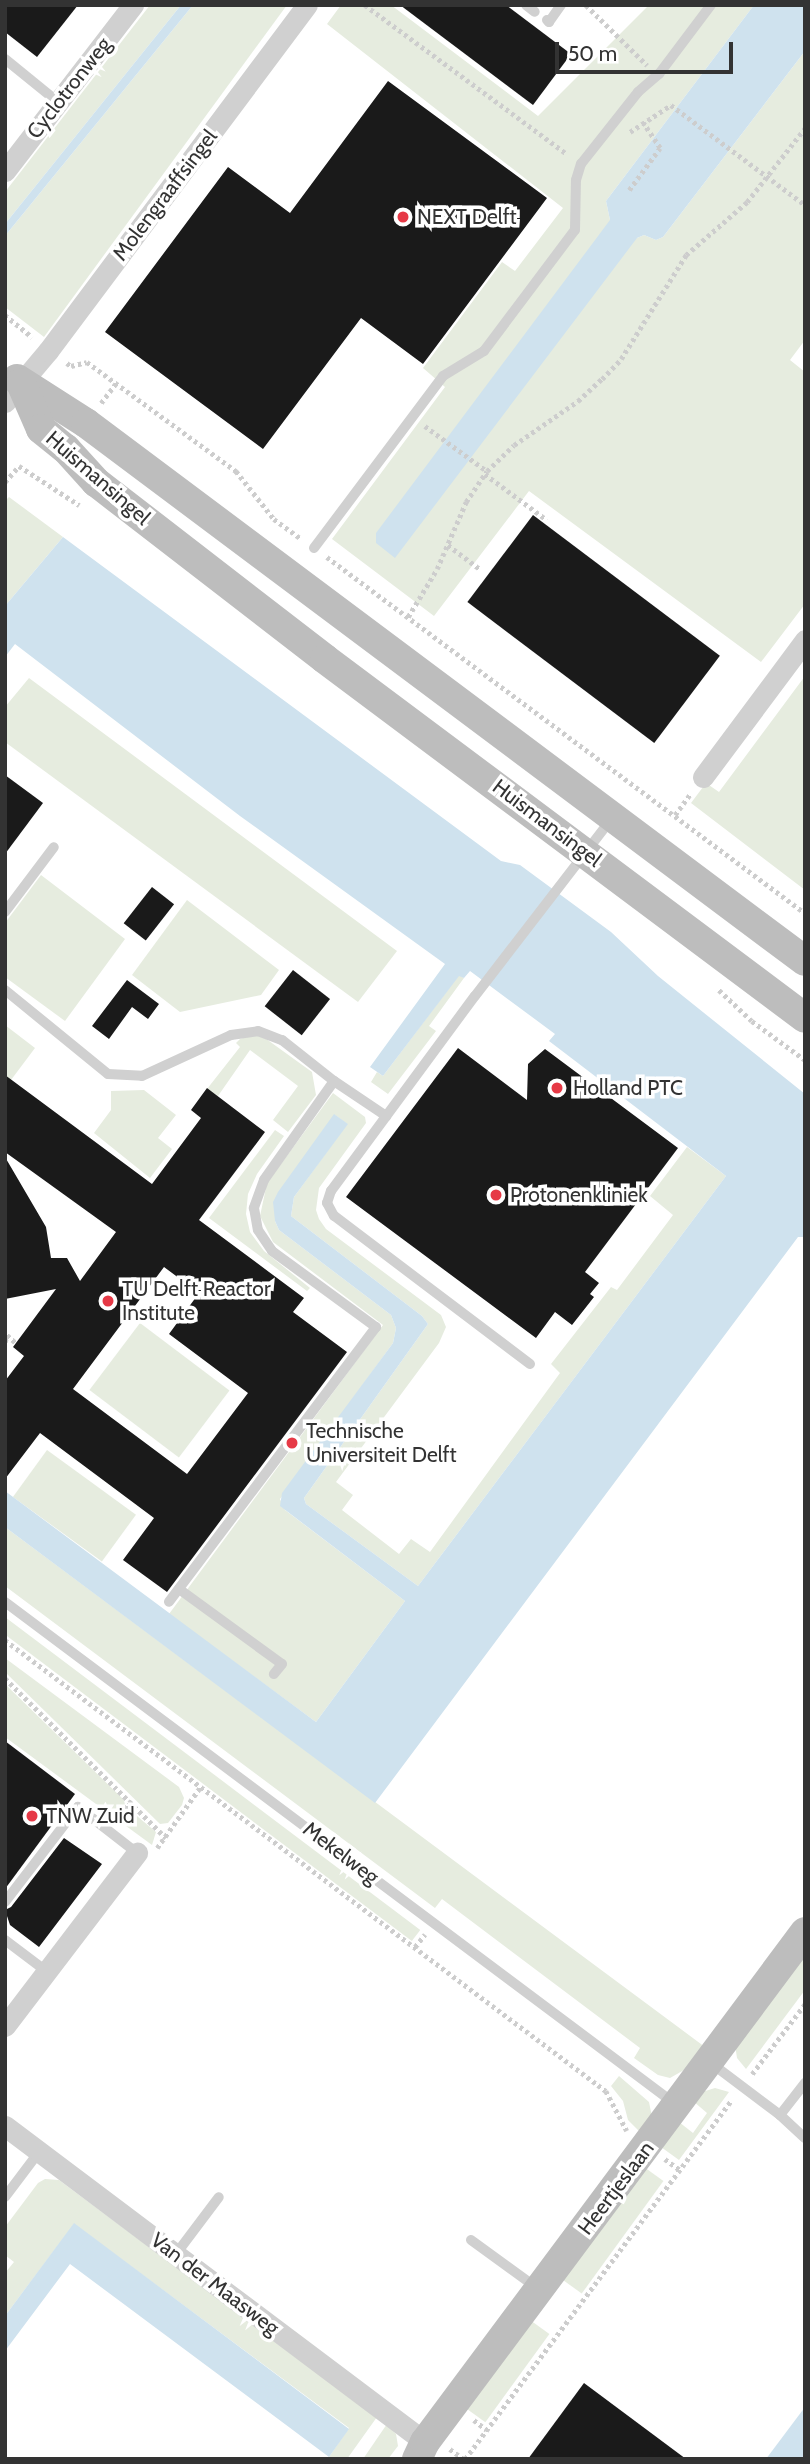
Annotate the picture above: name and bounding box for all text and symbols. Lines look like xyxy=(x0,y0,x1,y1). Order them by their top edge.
scale bar xyxy=(558,28,736,72)
street label: Cyclotronweg xyxy=(22,32,116,144)
text: 50 m xyxy=(568,41,617,66)
street label: Molengraaffsingel xyxy=(108,124,222,266)
place label: NEXT Delft xyxy=(417,204,517,230)
marker: NEXT Delft xyxy=(395,209,411,225)
street label: Huismansingel xyxy=(41,426,155,530)
street label: Huismansingel xyxy=(487,774,607,872)
place label: Holland PTC xyxy=(573,1075,683,1101)
marker: Holland PTC xyxy=(547,1078,567,1098)
place label: Protonenkliniek xyxy=(510,1182,648,1208)
marker: Protonenkliniek xyxy=(488,1187,504,1203)
place label: TU Delft Reactor Institute xyxy=(122,1276,271,1326)
marker: TU Delft Reactor Institute xyxy=(100,1293,116,1309)
place label: Technische Universiteit Delft xyxy=(306,1418,457,1468)
marker: Technische Universiteit Delft xyxy=(284,1435,300,1451)
place label: TNW Zuid xyxy=(46,1803,135,1829)
marker: TNW Zuid xyxy=(24,1808,40,1824)
street label: Mekelweg xyxy=(298,1816,384,1890)
street label: Heertjeslaan xyxy=(573,2136,659,2240)
street label: Van der Maasweg xyxy=(146,2227,284,2341)

